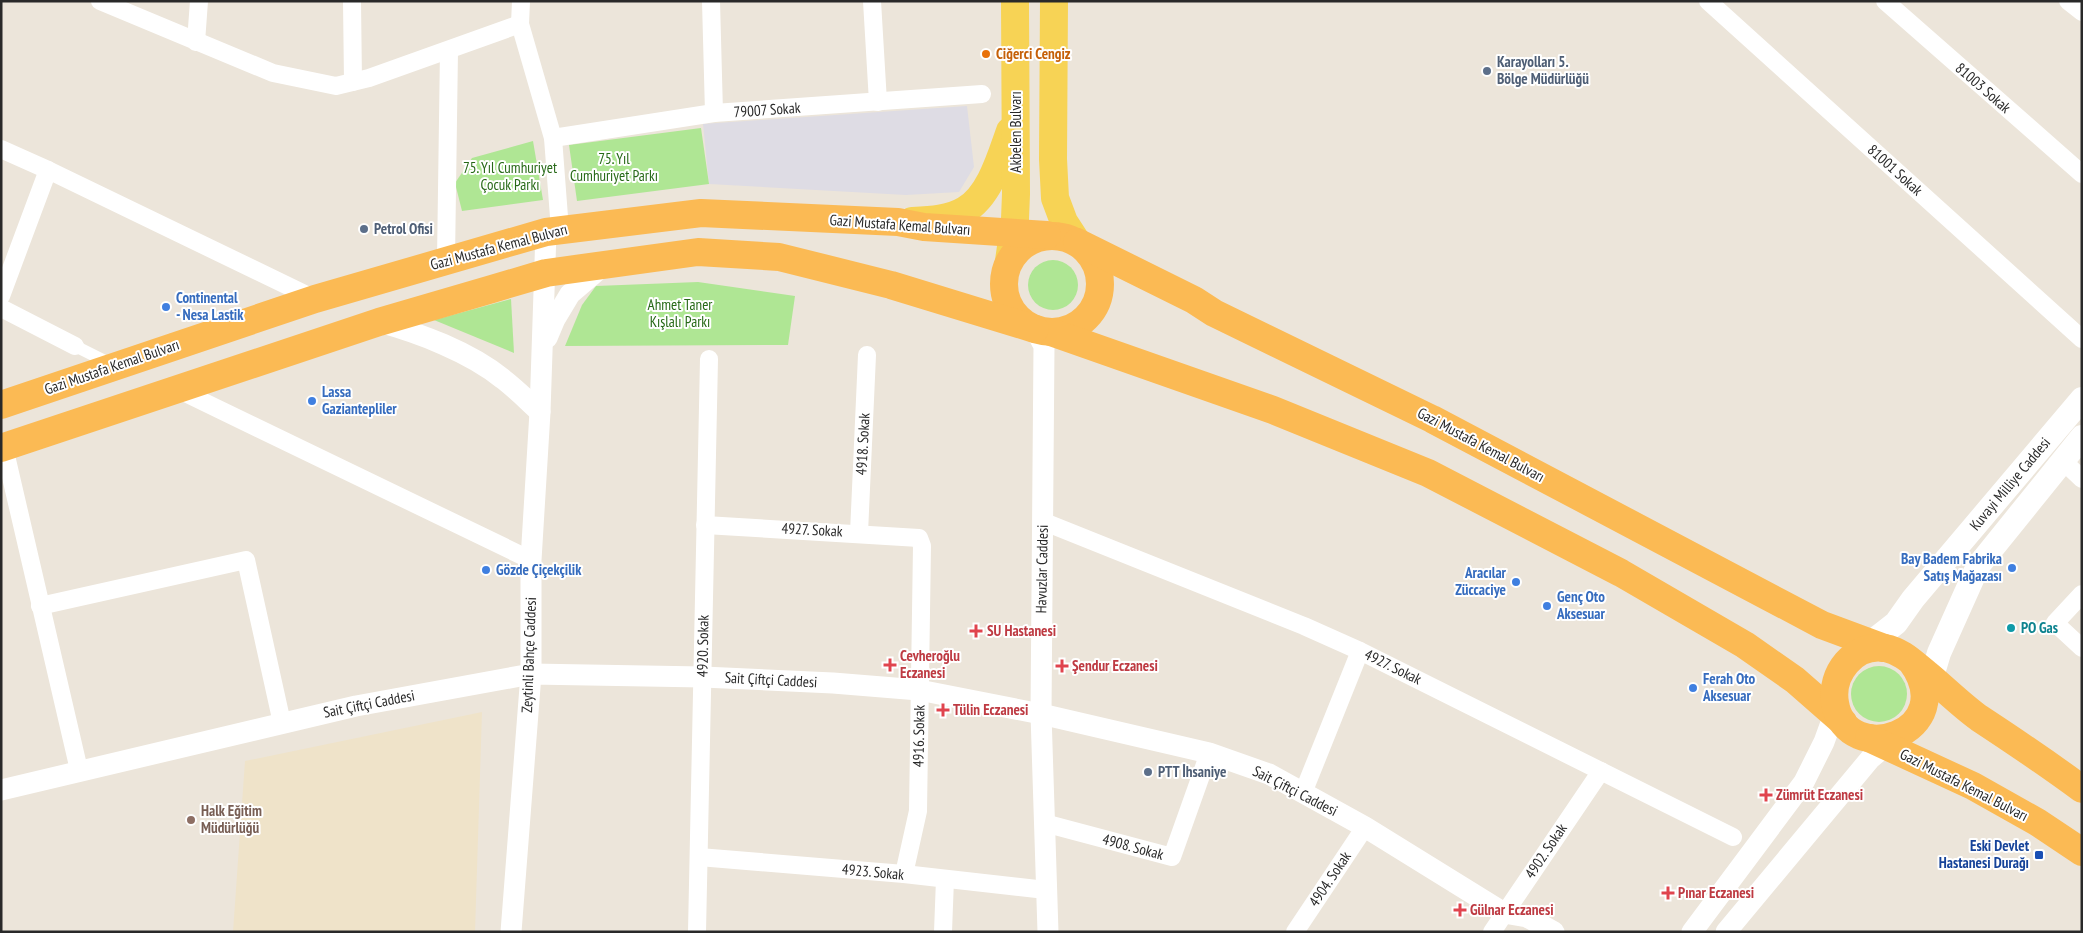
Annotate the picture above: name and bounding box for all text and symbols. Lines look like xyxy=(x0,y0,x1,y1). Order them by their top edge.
place label: Ciğerci Cengiz xyxy=(996,44,1071,63)
marker: Ciğerci Cengiz xyxy=(980,48,992,60)
place label: Karayolları 5. Bölge Müdürlüğü xyxy=(1497,52,1589,88)
street label: 81003 Sokak xyxy=(1952,58,2015,117)
marker: Karayolları 5. Bölge Müdürlüğü xyxy=(1481,65,1493,77)
street label: Akbelen Bulvarı xyxy=(1006,91,1025,173)
street label: 79007 Sokak xyxy=(733,98,801,121)
street label: 81001 Sokak xyxy=(1864,140,1927,199)
park label: 75. Yıl Cumhuriyet Parkı xyxy=(570,149,658,185)
park label: 75. Yıl Cumhuriyet Çocuk Parkı xyxy=(463,158,557,194)
street label: Gazi Mustafa Kemal Bulvarı xyxy=(829,210,971,239)
place label: Petrol Ofisi xyxy=(374,219,433,238)
street label: Gazi Mustafa Kemal Bulvarı xyxy=(428,219,570,274)
marker: Petrol Ofisi xyxy=(358,223,370,235)
place label: Continental - Nesa Lastik xyxy=(176,288,244,324)
park label: Ahmet Taner Kışlalı Parkı xyxy=(648,295,713,331)
marker: Continental - Nesa Lastik xyxy=(160,301,172,313)
street label: Gazi Mustafa Kemal Bulvarı xyxy=(42,335,182,398)
place label: Lassa Gaziantepliler xyxy=(322,382,397,418)
marker: Lassa Gaziantepliler xyxy=(306,395,318,407)
street label: Gazi Mustafa Kemal Bulvarı xyxy=(1414,403,1548,486)
street label: 4918. Sokak xyxy=(851,412,874,476)
street label: Kuvayi Milliye Caddesi xyxy=(1965,433,2054,534)
street label: 4927. Sokak xyxy=(781,518,843,541)
street label: Havuzlar Caddesi xyxy=(1031,524,1052,614)
place label: Bay Badem Fabrika Satış Mağazası xyxy=(1901,549,2002,585)
place label: Gözde Çiçekçilik xyxy=(496,560,582,579)
marker: Bay Badem Fabrika Satış Mağazası xyxy=(2006,562,2018,574)
place label: Aracılar Züccaciye xyxy=(1455,563,1507,599)
marker: Gözde Çiçekçilik xyxy=(480,564,492,576)
marker: Aracılar Züccaciye xyxy=(1510,576,1522,588)
place label: Genç Oto Aksesuar xyxy=(1556,587,1606,623)
street label: Zeytinli Bahçe Caddesi xyxy=(517,597,540,713)
marker: Genç Oto Aksesuar xyxy=(1541,600,1553,612)
street label: 4920. Sokak xyxy=(692,614,713,677)
place label: PO Gas xyxy=(2021,618,2058,637)
place label: SU Hastanesi xyxy=(987,621,1056,640)
marker: PO Gas xyxy=(2005,622,2017,634)
marker: SU Hastanesi xyxy=(969,624,983,638)
street label: 4927. Sokak xyxy=(1362,645,1425,689)
place label: Cevheroğlu Eczanesi xyxy=(900,646,960,682)
place label: Şendur Eczanesi xyxy=(1072,656,1158,675)
marker: Cevheroğlu Eczanesi xyxy=(884,659,896,671)
marker: Şendur Eczanesi xyxy=(1056,660,1068,672)
street label: Sait Çiftçi Caddesi xyxy=(724,668,818,691)
place label: Ferah Oto Aksesuar xyxy=(1702,669,1756,705)
marker: Ferah Oto Aksesuar xyxy=(1687,682,1699,694)
street label: Sait Çiftçi Caddesi xyxy=(322,685,416,722)
place label: Tülin Eczanesi xyxy=(953,700,1028,719)
street label: 4916. Sokak xyxy=(908,704,929,767)
marker: Tülin Eczanesi xyxy=(937,704,949,716)
street label: Gazi Mustafa Kemal Bulvarı xyxy=(1897,744,2031,825)
street label: Sait Çiftçi Caddesi xyxy=(1250,761,1341,820)
place label: PTT İhsaniye xyxy=(1158,762,1226,781)
marker: PTT İhsaniye xyxy=(1142,766,1154,778)
place label: Zümrüt Eczanesi xyxy=(1776,785,1863,804)
marker: Zümrüt Eczanesi xyxy=(1760,789,1772,801)
place label: Halk Eğitim Müdürlüğü xyxy=(201,801,262,837)
marker: Halk Eğitim Müdürlüğü xyxy=(185,814,197,826)
street label: 4902. Sokak xyxy=(1520,819,1571,882)
street label: 4908. Sokak xyxy=(1101,829,1166,864)
place label: Eski Devlet Hastanesi Durağı xyxy=(1939,836,2030,872)
street label: 4904. Sokak xyxy=(1304,847,1355,910)
marker: Eski Devlet Hastanesi Durağı xyxy=(2033,849,2045,861)
street label: 4923. Sokak xyxy=(841,859,905,884)
place label: Pınar Eczanesi xyxy=(1678,883,1754,902)
marker: Pınar Eczanesi xyxy=(1662,887,1674,899)
place label: Gülnar Eczanesi xyxy=(1470,900,1554,919)
marker: Gülnar Eczanesi xyxy=(1454,904,1466,916)

